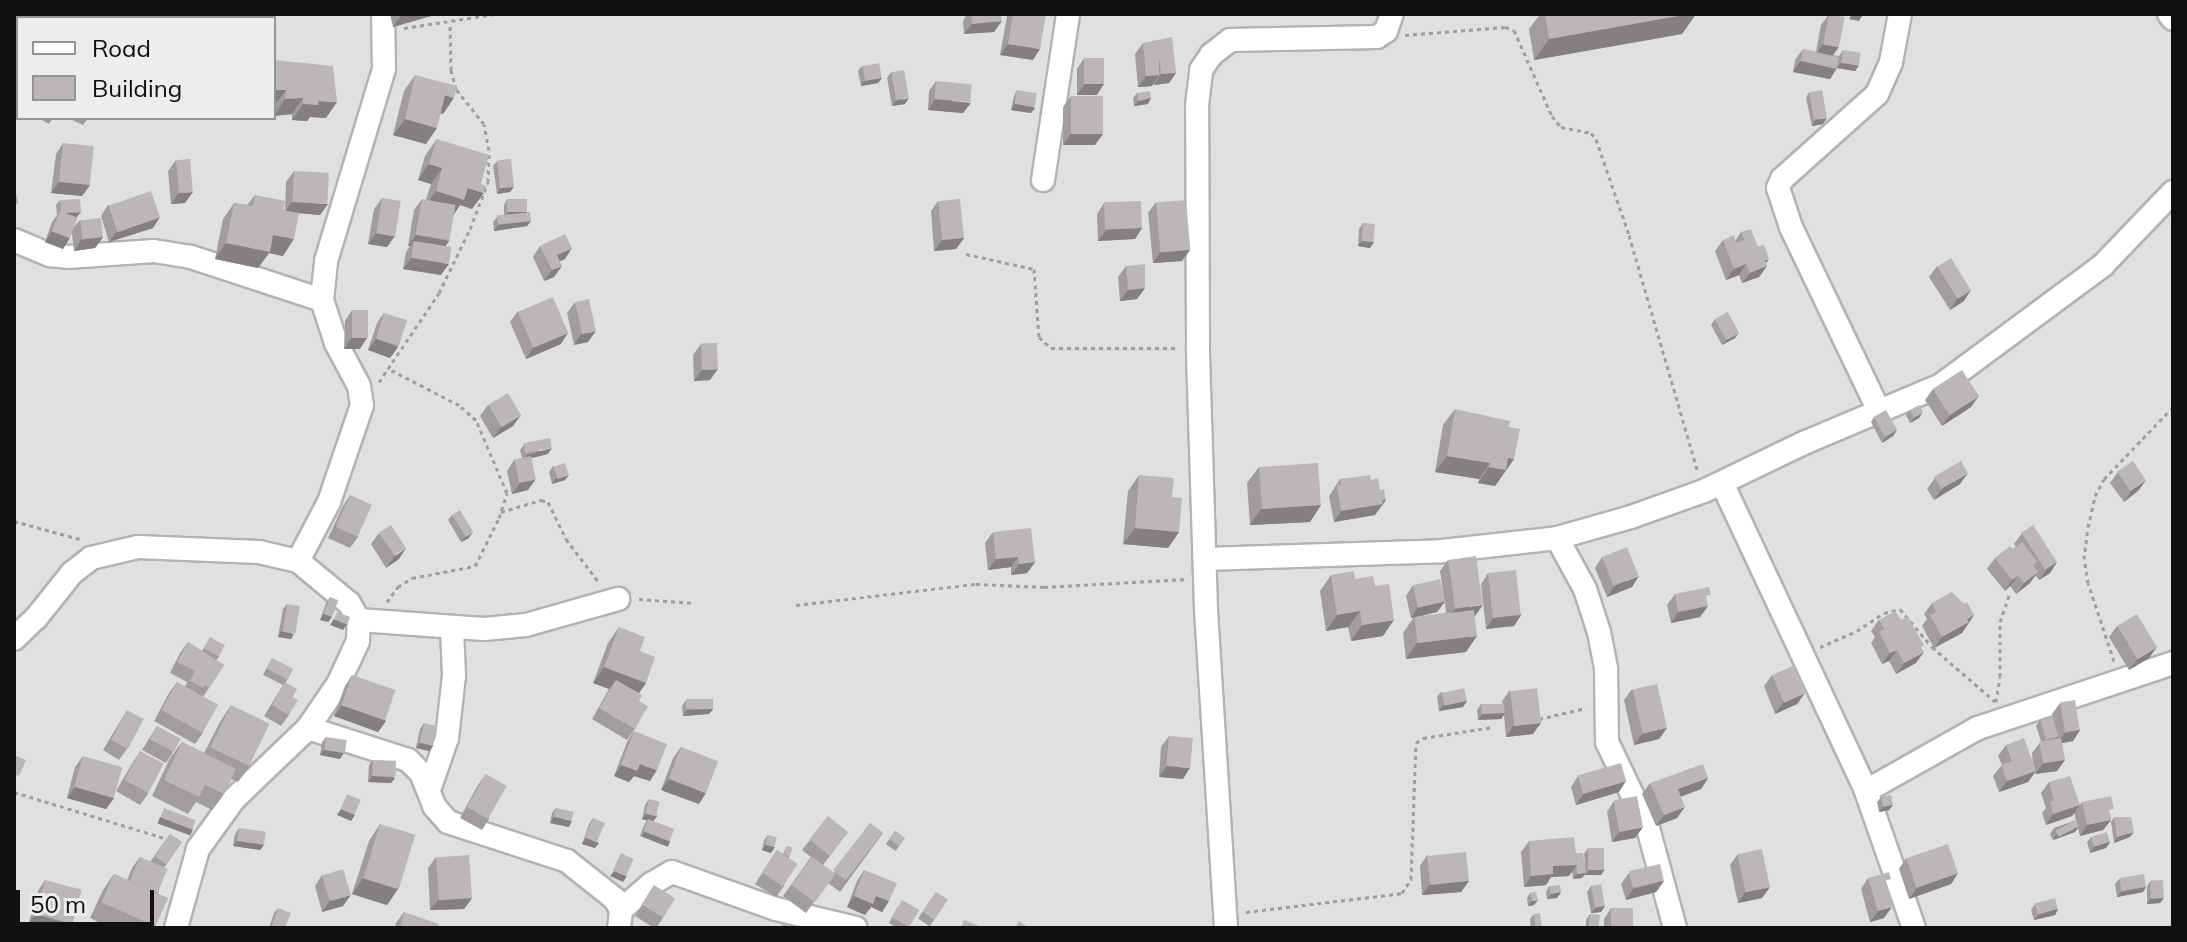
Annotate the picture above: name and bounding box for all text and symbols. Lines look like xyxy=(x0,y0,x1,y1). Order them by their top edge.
legend xyxy=(16,16,276,120)
text: Road xyxy=(92,33,151,63)
text: Building xyxy=(92,73,182,103)
scale bar xyxy=(20,874,158,924)
text: 50 m xyxy=(30,889,86,919)

